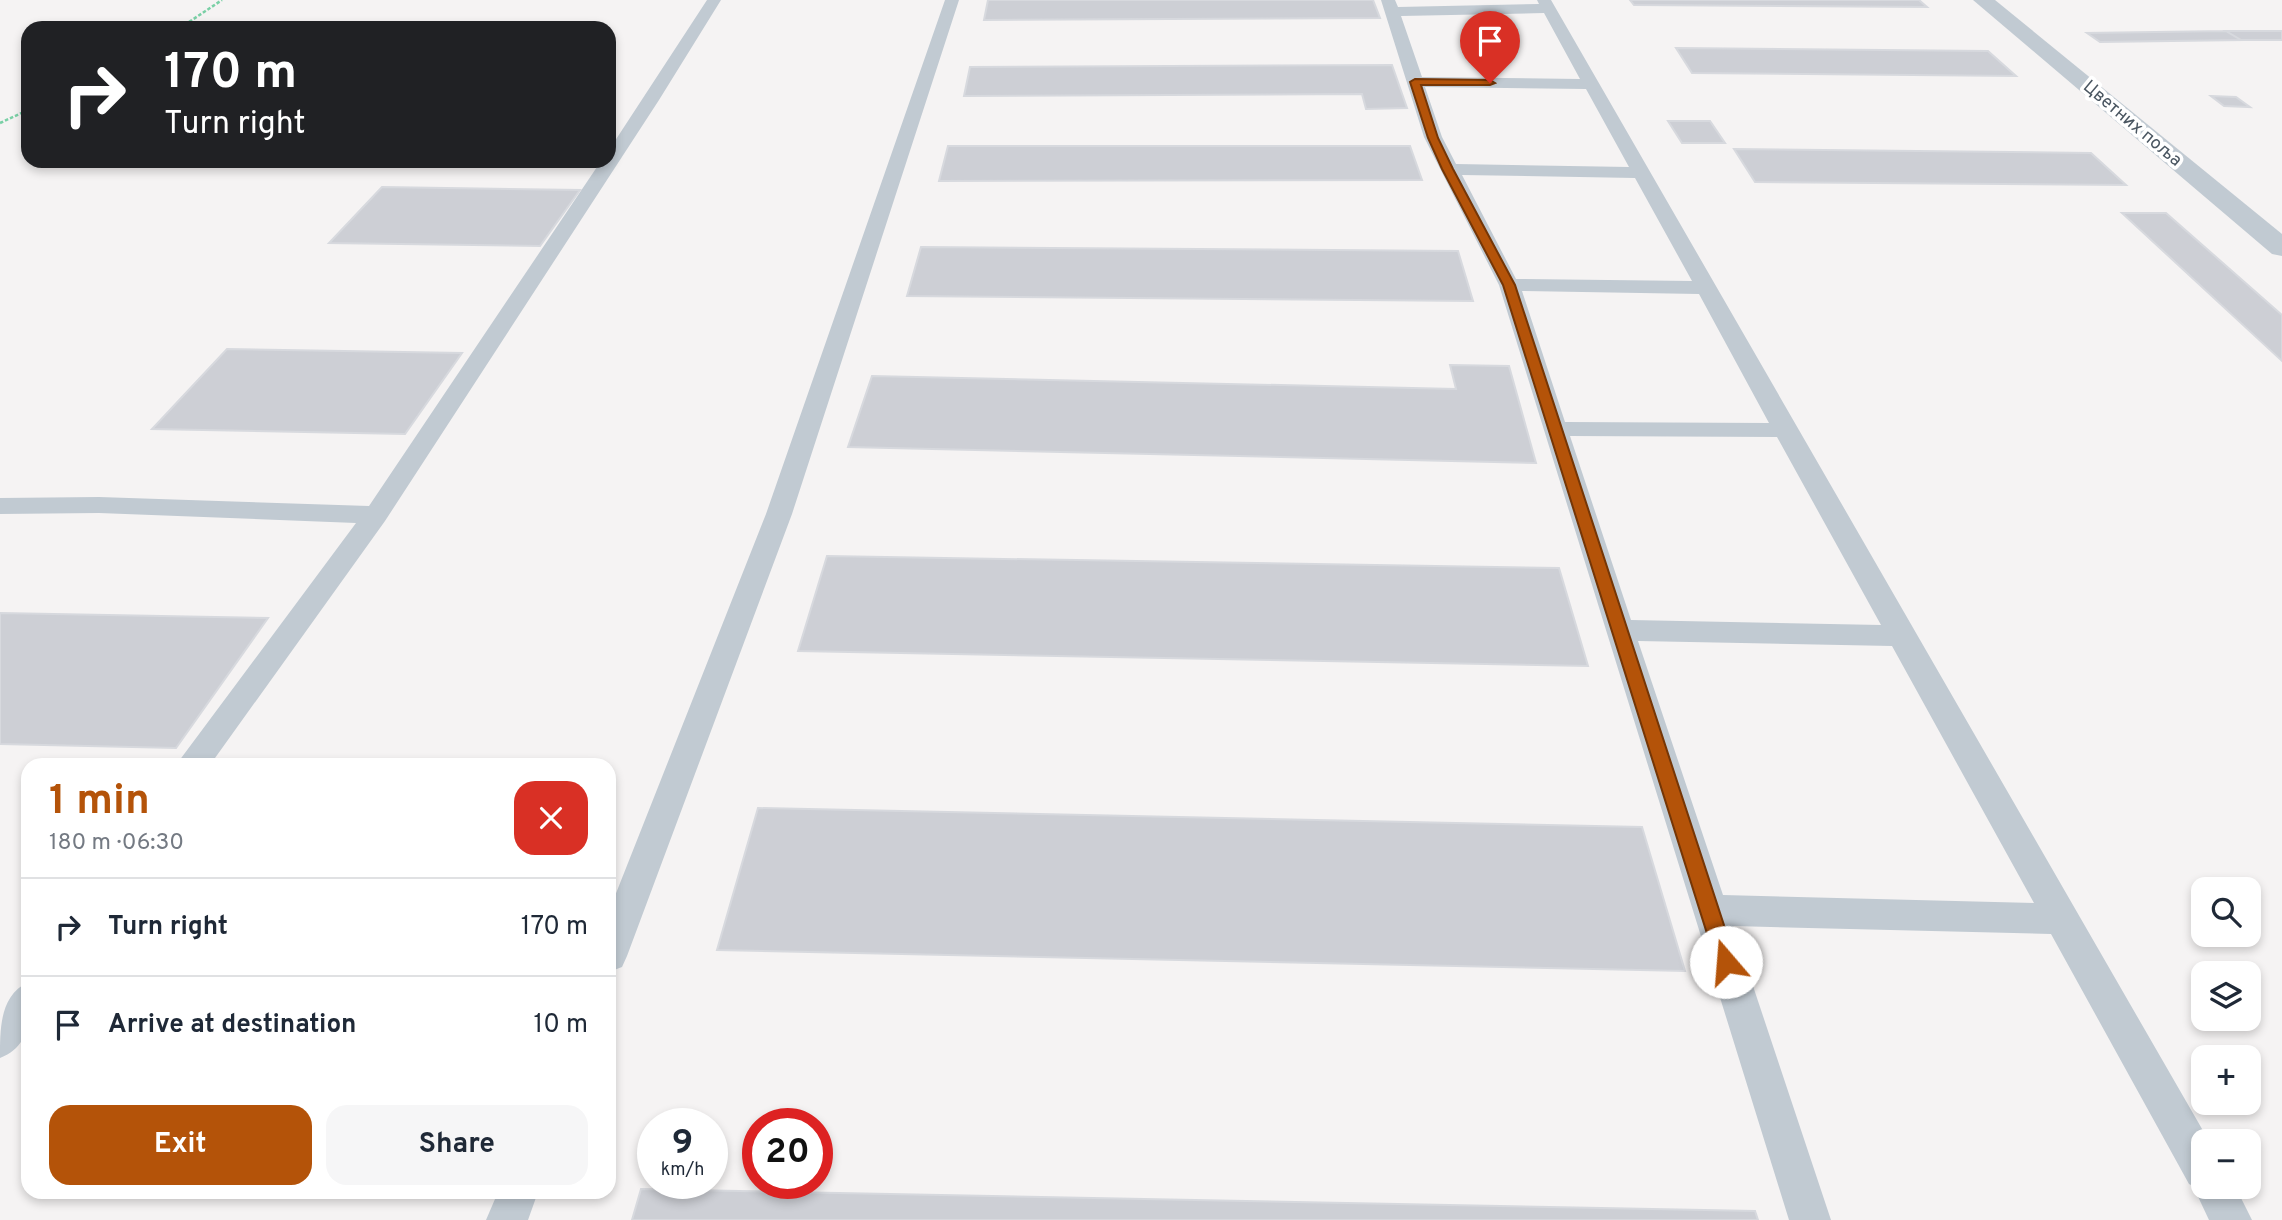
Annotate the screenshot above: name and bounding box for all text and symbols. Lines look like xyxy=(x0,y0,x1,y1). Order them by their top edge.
pin xyxy=(1460,11,1520,83)
icon: arrive xyxy=(1471,22,1509,60)
text: 170 m xyxy=(164,44,297,106)
icon: right xyxy=(49,49,140,140)
street label: Цветних поља xyxy=(2078,76,2186,172)
text: Turn right xyxy=(164,105,306,145)
text: 1 min xyxy=(49,776,150,829)
button: close xyxy=(514,781,588,855)
text: 180 m · 06:30 xyxy=(49,829,184,858)
map controls xyxy=(2191,877,2261,1199)
button: search xyxy=(2191,877,2261,947)
icon: right xyxy=(49,908,87,946)
text: Turn right xyxy=(108,911,228,944)
text: 170 m xyxy=(521,911,588,944)
position arrow xyxy=(1689,925,1763,999)
button: layers xyxy=(2191,961,2261,1031)
icon: arrive xyxy=(49,1006,87,1044)
text: Arrive at destination xyxy=(108,1009,356,1042)
text: 10 m xyxy=(533,1009,588,1042)
button: + xyxy=(2191,1045,2261,1115)
button: Exit xyxy=(49,1105,312,1185)
button: Share xyxy=(326,1105,588,1185)
speed limit sign: 20 xyxy=(742,1108,833,1199)
text: 9 xyxy=(672,1122,693,1166)
button: − xyxy=(2191,1129,2261,1199)
text: km/h xyxy=(661,1159,704,1182)

